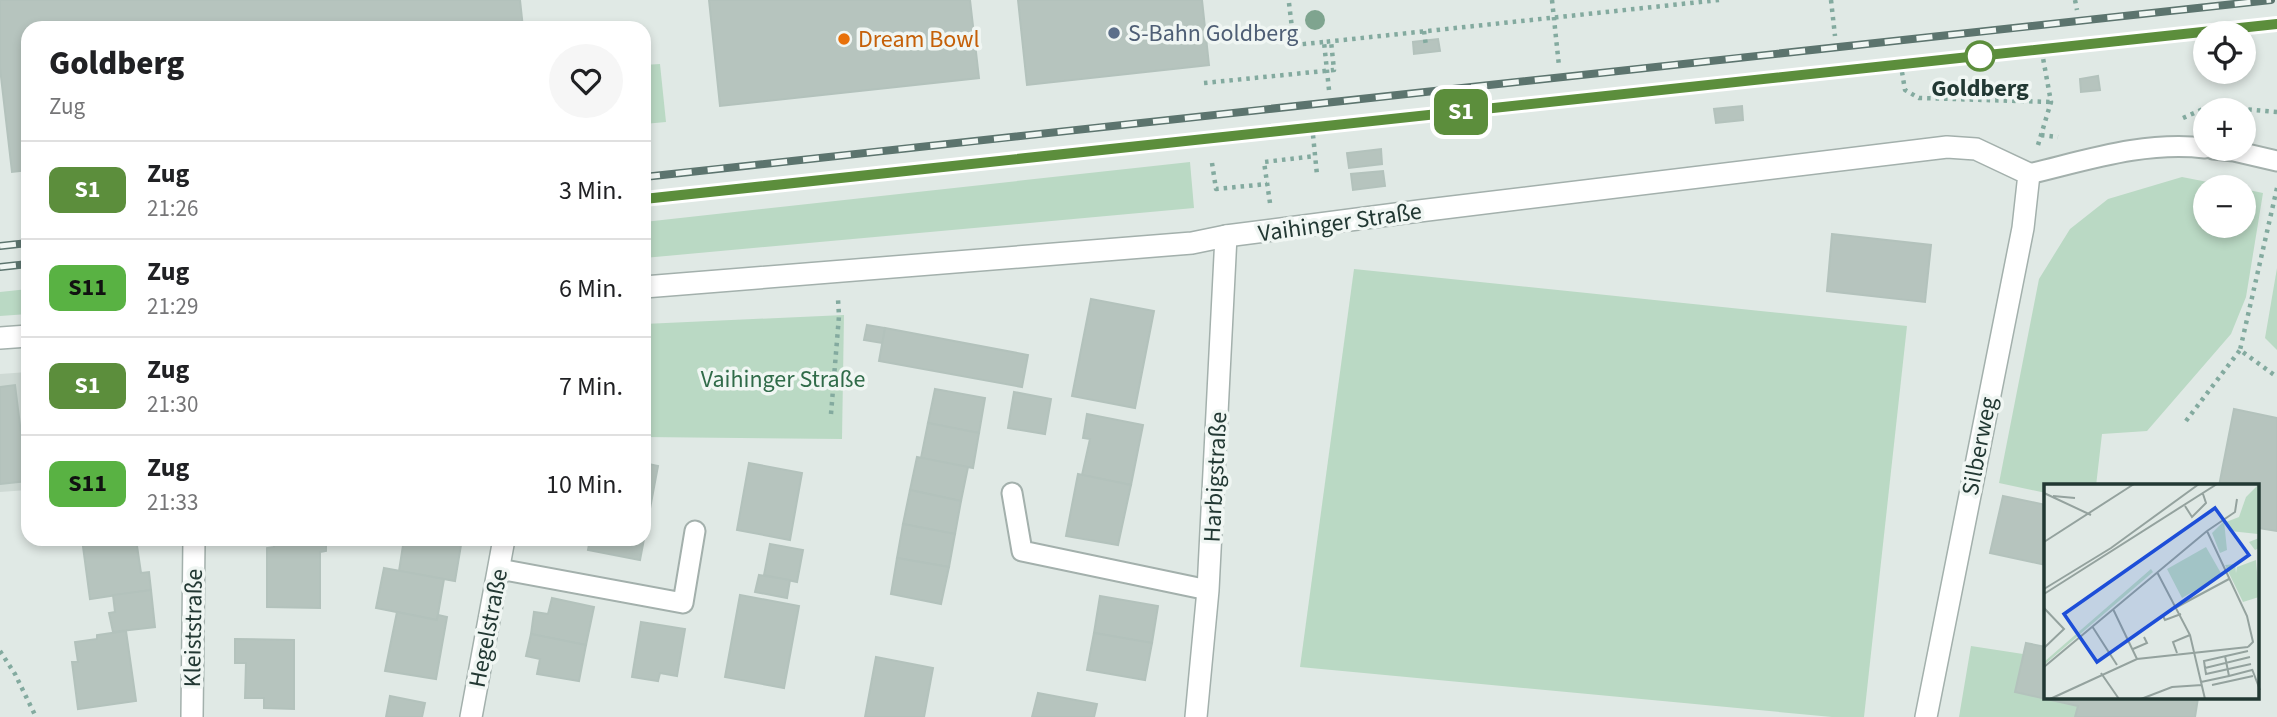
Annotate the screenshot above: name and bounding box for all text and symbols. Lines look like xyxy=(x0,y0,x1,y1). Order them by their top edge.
place label: S-Bahn Goldberg xyxy=(1128,16,1298,51)
map controls xyxy=(2193,21,2256,238)
button: locate xyxy=(2193,21,2256,84)
place label: Dream Bowl xyxy=(858,22,980,57)
marker: S-Bahn Goldberg xyxy=(1106,25,1122,41)
marker: Dream Bowl xyxy=(836,31,852,47)
text: Goldberg xyxy=(49,40,184,87)
marker: Goldberg xyxy=(1965,41,1995,71)
button: heart xyxy=(549,44,623,118)
place label: Goldberg xyxy=(1931,71,2029,106)
line badge: S1 xyxy=(1430,89,1492,135)
text: Zug xyxy=(49,90,85,123)
text: S1 xyxy=(1448,94,1474,129)
button: + xyxy=(2193,98,2256,161)
text: Zug xyxy=(147,155,189,192)
text: S1 xyxy=(74,172,101,207)
text: 3 Min. xyxy=(559,172,623,209)
button: − xyxy=(2193,175,2256,238)
text: 21:26 xyxy=(147,192,198,225)
street label: Vaihinger Straße xyxy=(1256,194,1424,251)
text: Zug xyxy=(147,253,189,290)
text: S11 xyxy=(68,270,107,305)
text: 6 Min. xyxy=(559,270,623,307)
text: 21:29 xyxy=(147,290,198,323)
text: Zug xyxy=(147,351,189,388)
park label: Vaihinger Straße xyxy=(701,362,865,397)
text: S1 xyxy=(74,368,101,403)
text: 7 Min. xyxy=(559,368,623,405)
text: 21:30 xyxy=(147,388,198,421)
street label: Silberweg xyxy=(1953,394,2006,498)
street label: Harbigstraße xyxy=(1195,411,1236,543)
text: Zug xyxy=(147,449,189,486)
text: S11 xyxy=(68,466,107,501)
text: 10 Min. xyxy=(546,466,623,503)
inset map xyxy=(2044,484,2260,700)
text: 21:33 xyxy=(147,486,198,519)
street label: Hegelstraße xyxy=(460,566,517,691)
street label: Kleiststraße xyxy=(175,568,212,688)

